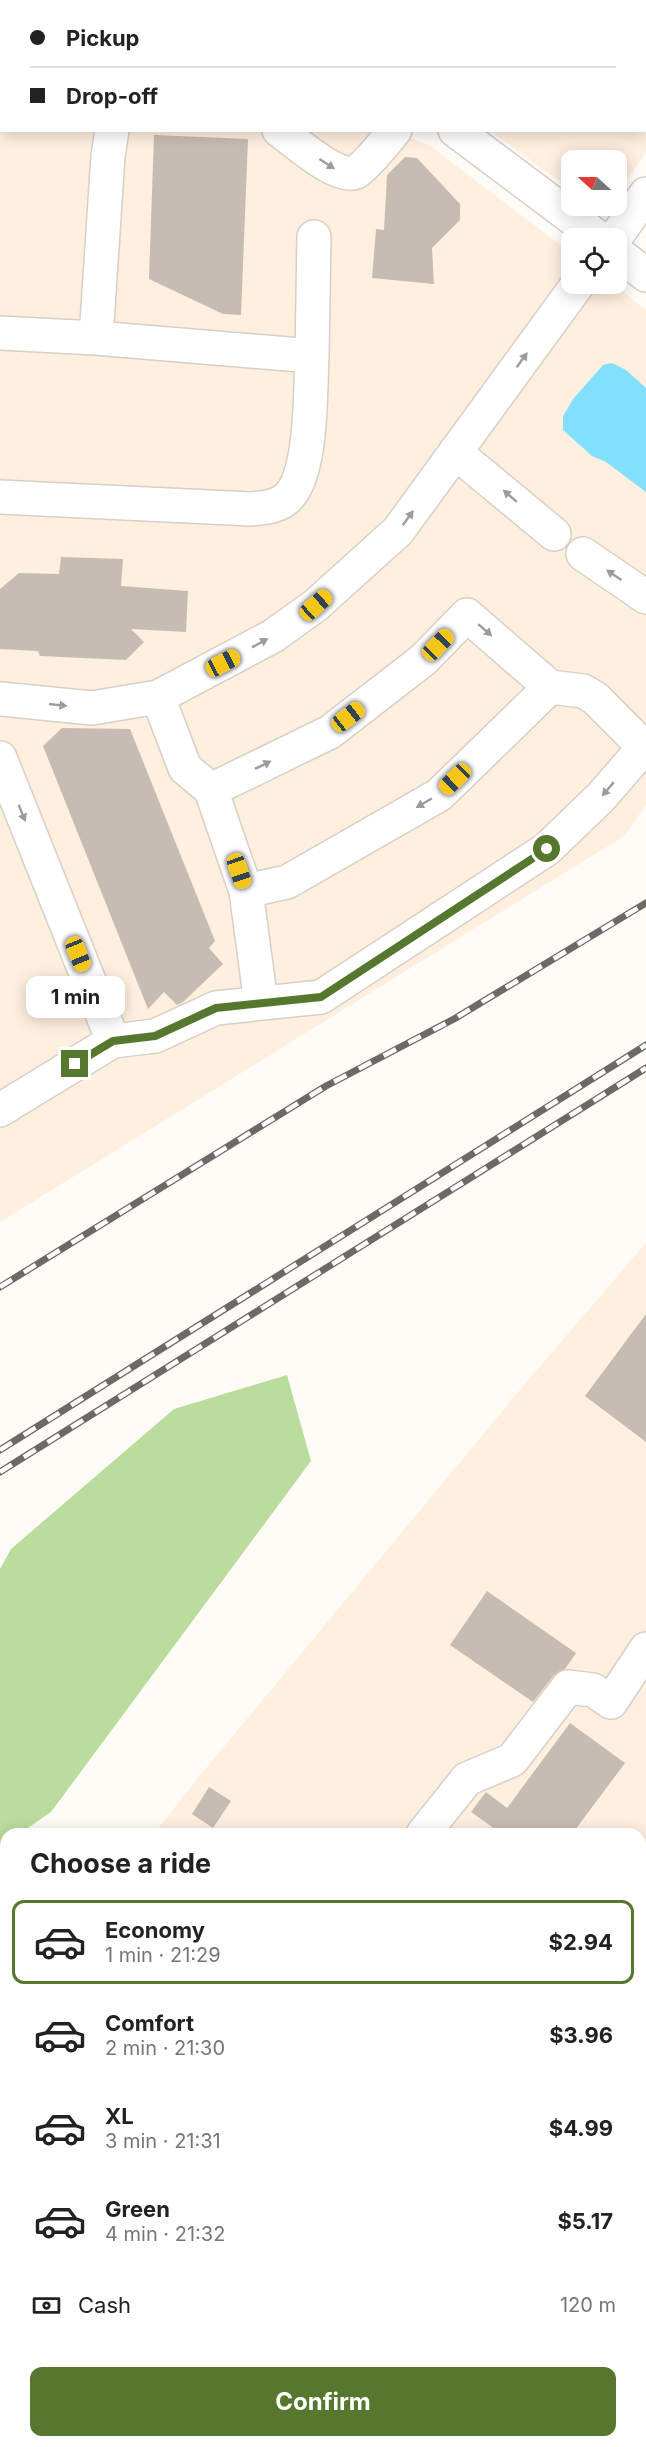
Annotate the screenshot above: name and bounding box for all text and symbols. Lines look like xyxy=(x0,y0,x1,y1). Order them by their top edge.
text: Pickup xyxy=(66,25,140,51)
text: Drop-off xyxy=(66,83,158,109)
north arrow xyxy=(561,150,627,216)
map controls xyxy=(561,150,627,294)
one-way arrow xyxy=(319,159,335,170)
button: locate xyxy=(561,228,627,294)
one-way arrow xyxy=(516,352,528,368)
one-way arrow xyxy=(503,490,518,503)
one-way arrow xyxy=(401,510,413,525)
one-way arrow xyxy=(607,569,623,581)
car xyxy=(297,586,335,624)
one-way arrow xyxy=(477,623,492,636)
car xyxy=(419,626,457,664)
one-way arrow xyxy=(251,638,268,648)
car xyxy=(203,647,243,679)
car xyxy=(328,699,368,735)
one-way arrow xyxy=(49,700,68,710)
one-way arrow xyxy=(255,760,272,769)
car xyxy=(436,760,474,798)
one-way arrow xyxy=(602,781,615,796)
one-way arrow xyxy=(416,798,432,809)
one-way arrow xyxy=(17,804,27,822)
route start xyxy=(533,835,560,862)
car xyxy=(225,851,253,891)
car xyxy=(63,934,93,974)
callout: 1 min xyxy=(26,977,124,1019)
text: 1 min xyxy=(51,985,100,1009)
route end xyxy=(61,1050,88,1077)
text: Choose a ride xyxy=(30,1847,211,1880)
icon: car xyxy=(33,1915,87,1969)
text: Economy xyxy=(105,1917,205,1943)
text: $2.94 xyxy=(549,1929,613,1955)
text: 1 min · 21:29 xyxy=(105,1943,221,1967)
icon: car xyxy=(33,2008,87,2062)
text: Comfort xyxy=(105,2010,194,2036)
text: $3.96 xyxy=(549,2022,613,2048)
text: 2 min · 21:30 xyxy=(105,2036,225,2060)
icon: car xyxy=(33,2101,87,2155)
text: XL xyxy=(105,2103,134,2129)
text: $4.99 xyxy=(549,2115,613,2141)
text: 3 min · 21:31 xyxy=(105,2129,221,2153)
icon: car xyxy=(33,2194,87,2248)
text: Green xyxy=(105,2196,170,2222)
text: $5.17 xyxy=(557,2208,613,2234)
text: 4 min · 21:32 xyxy=(105,2222,225,2246)
icon: cash xyxy=(30,2289,63,2322)
text: Cash xyxy=(78,2292,131,2318)
text: 120 m xyxy=(560,2293,616,2317)
button: Confirm xyxy=(30,2367,616,2436)

